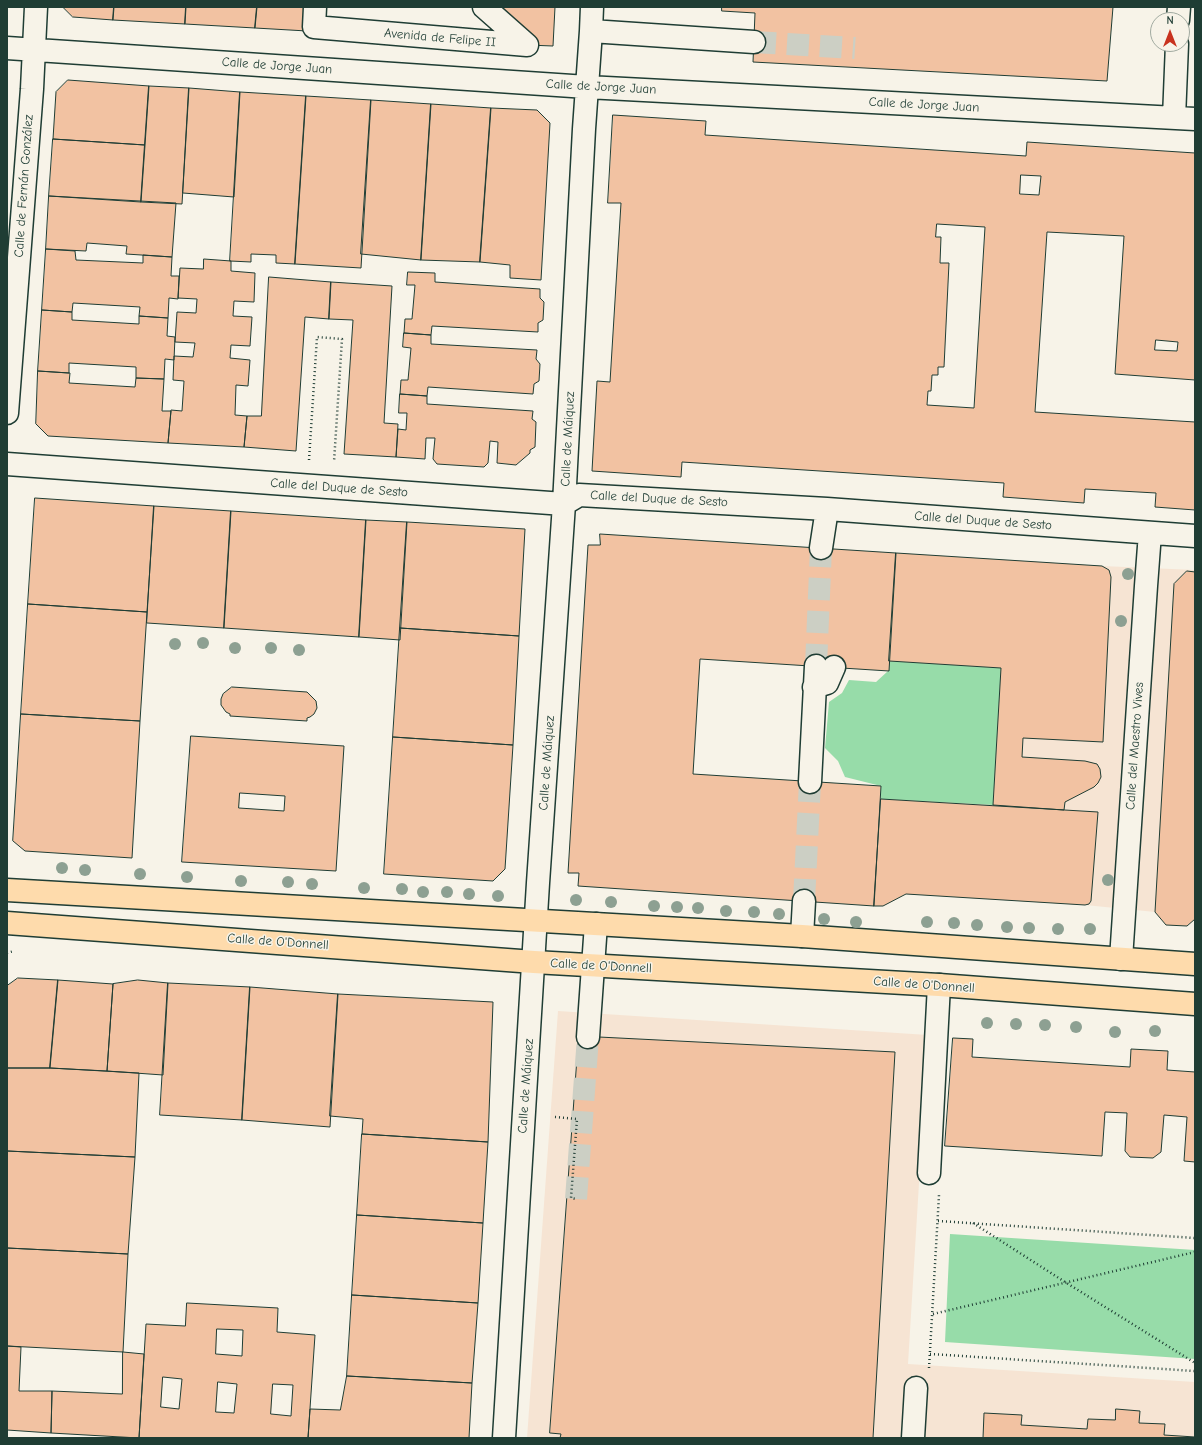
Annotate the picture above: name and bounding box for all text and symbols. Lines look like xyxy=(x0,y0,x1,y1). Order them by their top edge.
north arrow xyxy=(1150,12,1190,52)
text: N xyxy=(1166,14,1174,27)
street label: Avenida de Felipe II xyxy=(383,25,497,51)
street label: Calle de Jorge Juan xyxy=(221,54,333,78)
street label: Calle de Jorge Juan xyxy=(545,76,657,98)
street label: Calle de Jorge Juan xyxy=(868,94,980,116)
street label: Calle de Fernán González xyxy=(11,114,37,258)
street label: Calle de Máiquez xyxy=(558,391,578,487)
street label: Calle del Duque de Sesto xyxy=(270,475,408,501)
street label: Calle del Duque de Sesto xyxy=(590,488,728,510)
street label: Calle del Duque de Sesto xyxy=(914,508,1052,534)
street label: Calle del Maestro Vives xyxy=(1123,681,1147,811)
street label: Calle de Máiquez xyxy=(536,715,558,811)
street label: Calle de O'Donnell xyxy=(227,931,329,953)
street label: Calle de O'Donnell xyxy=(550,956,652,976)
street label: Calle de O'Donnell xyxy=(873,974,975,996)
street label: Calle de Máiquez xyxy=(515,1038,537,1134)

